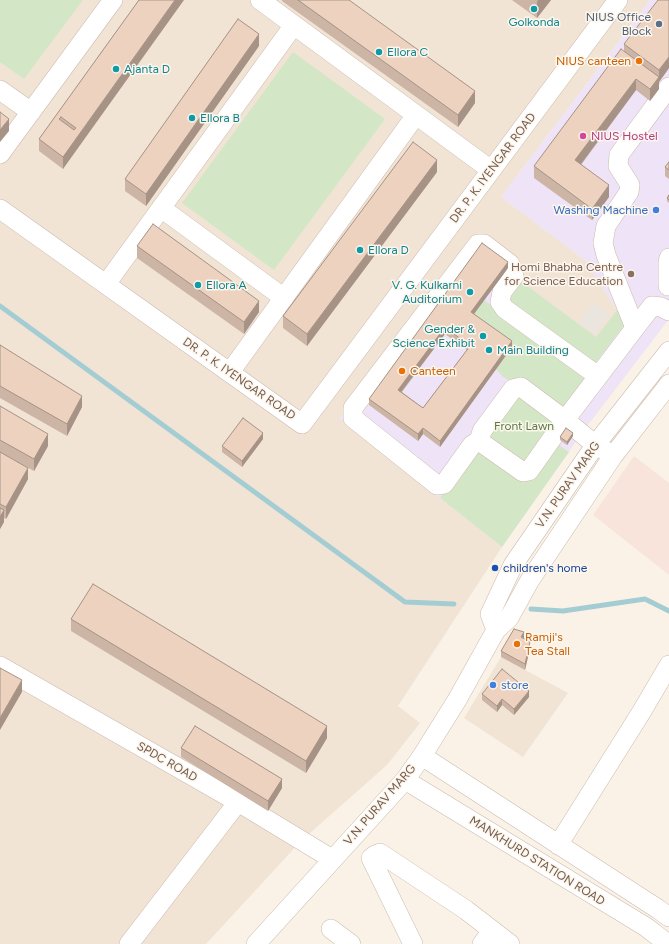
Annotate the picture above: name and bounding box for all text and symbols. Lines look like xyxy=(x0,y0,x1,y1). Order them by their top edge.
marker: Golkonda xyxy=(529,4,539,14)
place label: NIUS Office Block xyxy=(586,10,651,38)
place label: Golkonda xyxy=(508,15,560,29)
marker: NIUS Office Block xyxy=(654,19,664,29)
place label: Ellora C xyxy=(387,45,428,59)
marker: Ellora C xyxy=(374,47,384,57)
place label: NIUS canteen xyxy=(556,54,631,68)
marker: NIUS canteen xyxy=(634,56,644,66)
place label: Ajanta D xyxy=(124,62,170,76)
marker: Ajanta D xyxy=(111,64,121,74)
street label: DR. P. K. IYENGAR ROAD xyxy=(447,110,539,226)
place label: Ellora B xyxy=(200,111,240,125)
marker: Ellora B xyxy=(187,113,197,123)
place label: NIUS Hostel xyxy=(591,129,658,143)
marker: NIUS Hostel xyxy=(578,131,588,141)
place label: Washing Machine xyxy=(554,203,648,217)
marker: Washing Machine xyxy=(651,205,661,215)
place label: Ellora D xyxy=(368,243,409,257)
marker: Ellora D xyxy=(355,245,365,255)
place label: Homi Bhabha Centre for Science Education xyxy=(504,260,623,288)
marker: Homi Bhabha Centre for Science Education xyxy=(626,269,636,279)
place label: Ellora A xyxy=(206,278,247,292)
place label: V. G. Kulkarni Auditorium xyxy=(392,278,462,306)
marker: Ellora A xyxy=(193,280,203,290)
marker: V. G. Kulkarni Auditorium xyxy=(465,287,475,297)
place label: Gender & Science Exhibit xyxy=(392,322,475,350)
marker: Gender & Science Exhibit xyxy=(478,331,488,341)
street label: DR. P. K. IYENGAR ROAD xyxy=(180,335,298,423)
place label: Main Building xyxy=(497,343,569,357)
marker: Main Building xyxy=(484,345,494,355)
place label: Canteen xyxy=(410,364,456,378)
marker: Canteen xyxy=(397,366,407,376)
park label: Front Lawn xyxy=(494,419,554,433)
street label: V.N. PURAV MARG xyxy=(533,439,603,531)
place label: children's home xyxy=(503,561,587,575)
marker: children's home xyxy=(490,563,500,573)
place label: Ramji's Tea Stall xyxy=(525,630,570,658)
marker: Ramji's Tea Stall xyxy=(512,639,522,649)
place label: store xyxy=(501,678,529,692)
marker: store xyxy=(488,680,498,690)
street label: SPDC ROAD xyxy=(134,739,200,785)
street label: V.N. PURAV MARG xyxy=(341,762,419,848)
street label: MANKHURD STATION ROAD xyxy=(467,813,607,909)

